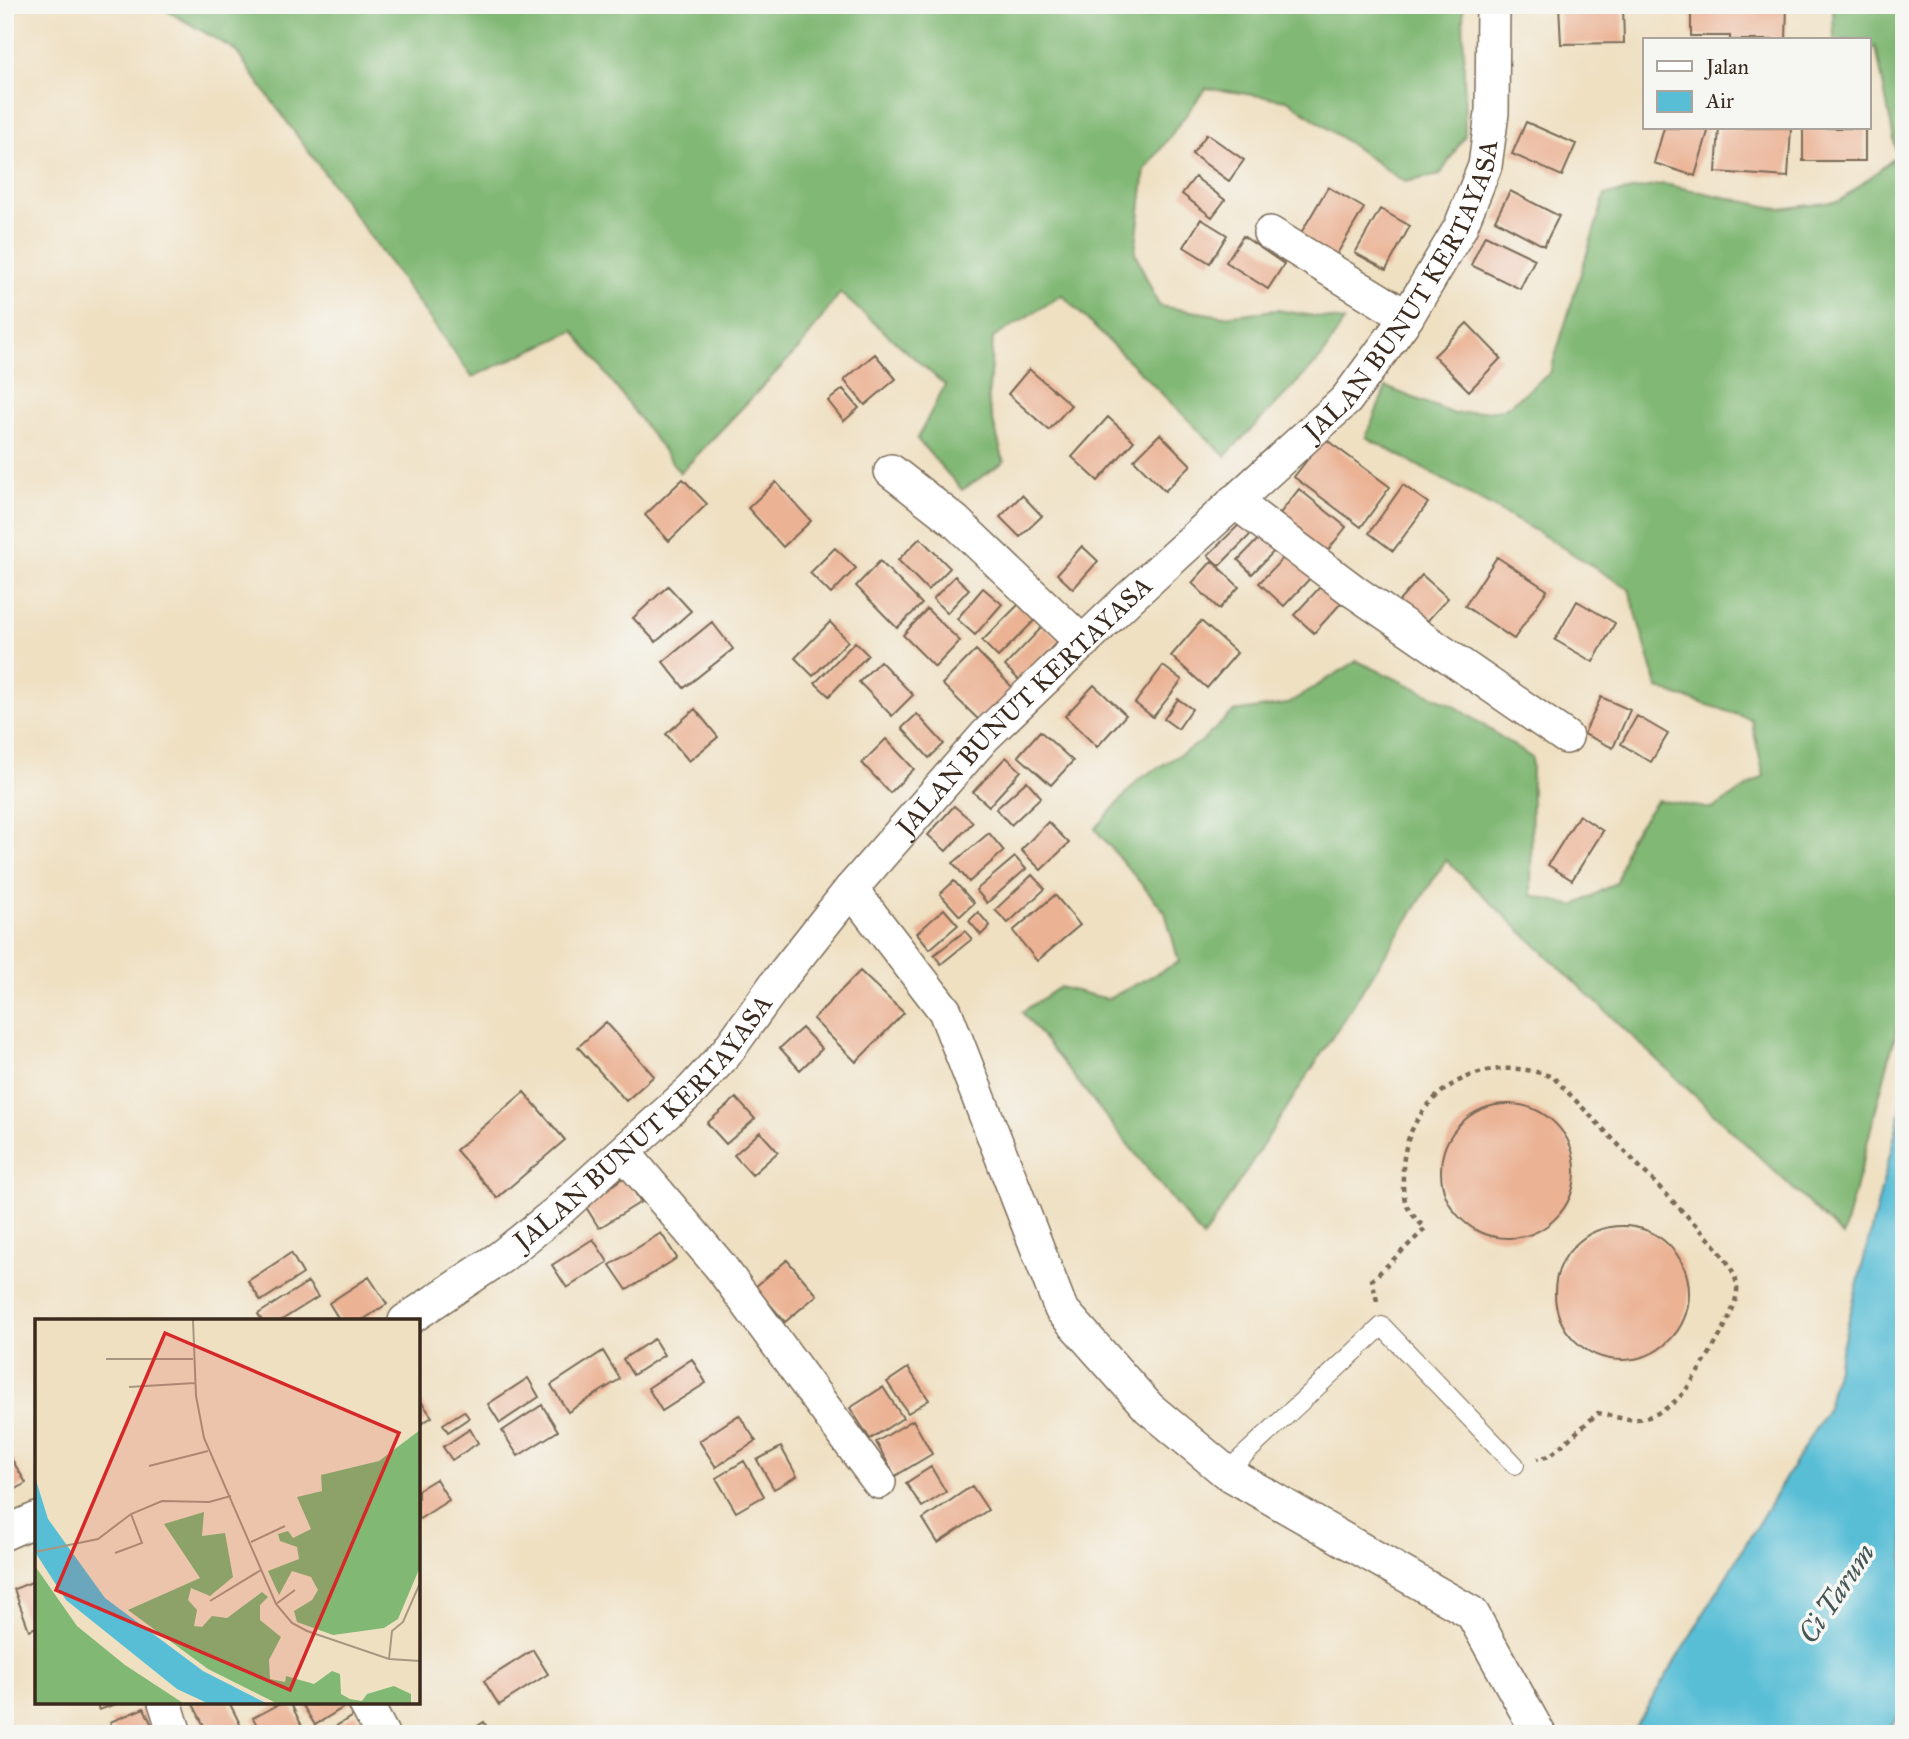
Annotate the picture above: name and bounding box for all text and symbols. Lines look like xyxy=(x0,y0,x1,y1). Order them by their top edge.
legend xyxy=(1643,38,1870,130)
text: Jalan xyxy=(1704,54,1749,80)
text: Air xyxy=(1705,88,1734,114)
street label: JALAN BUNUT KERTAYASA xyxy=(1295,138,1504,449)
street label: JALAN BUNUT KERTAYASA xyxy=(887,569,1159,844)
street label: JALAN BUNUT KERTAYASA xyxy=(505,988,779,1258)
inset map xyxy=(35,1319,420,1704)
water label: Ci Tarum xyxy=(1790,1537,1882,1650)

